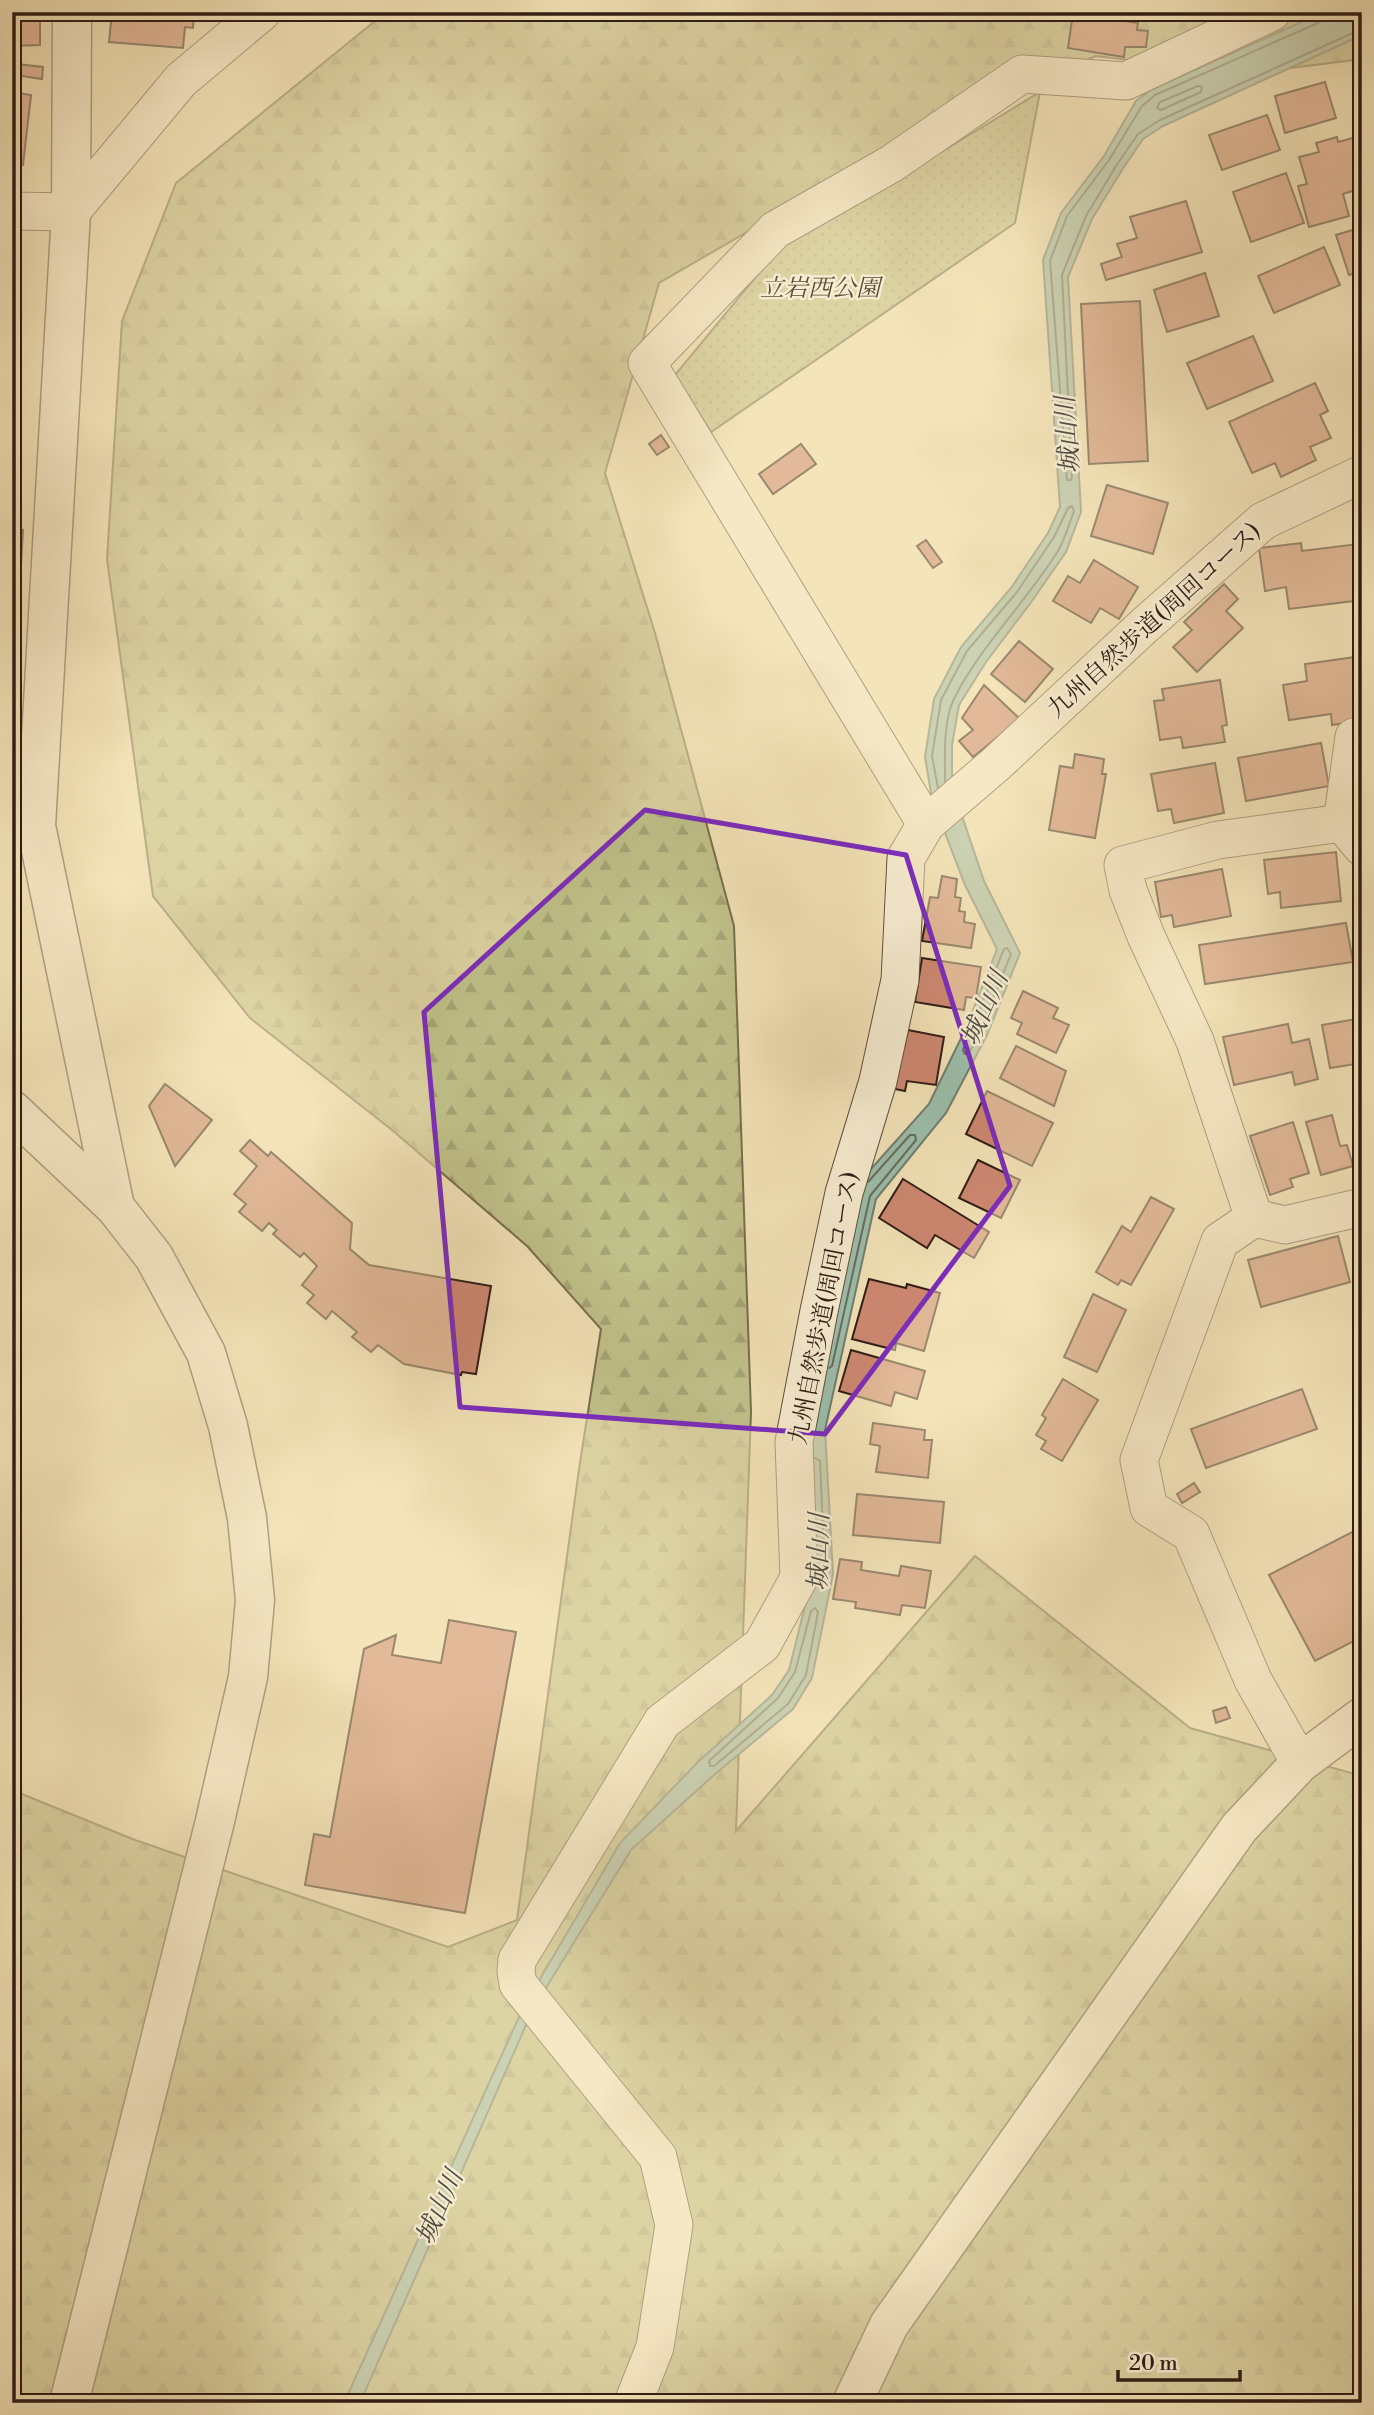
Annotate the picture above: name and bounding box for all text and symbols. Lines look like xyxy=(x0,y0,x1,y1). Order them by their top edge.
park label: 立岩西公園 xyxy=(760,274,884,304)
water label: 城山川 xyxy=(1049,392,1087,475)
street label: 九州自然歩道(周回コース) xyxy=(1041,517,1268,725)
water label: 城山川 xyxy=(954,964,1017,1051)
street label: 九州自然歩道(周回コース) xyxy=(784,1169,866,1447)
water label: 城山川 xyxy=(802,1510,836,1591)
water label: 城山川 xyxy=(409,2163,472,2250)
scale bar xyxy=(1118,2338,1241,2382)
text: 20 m xyxy=(1129,2351,1178,2377)

